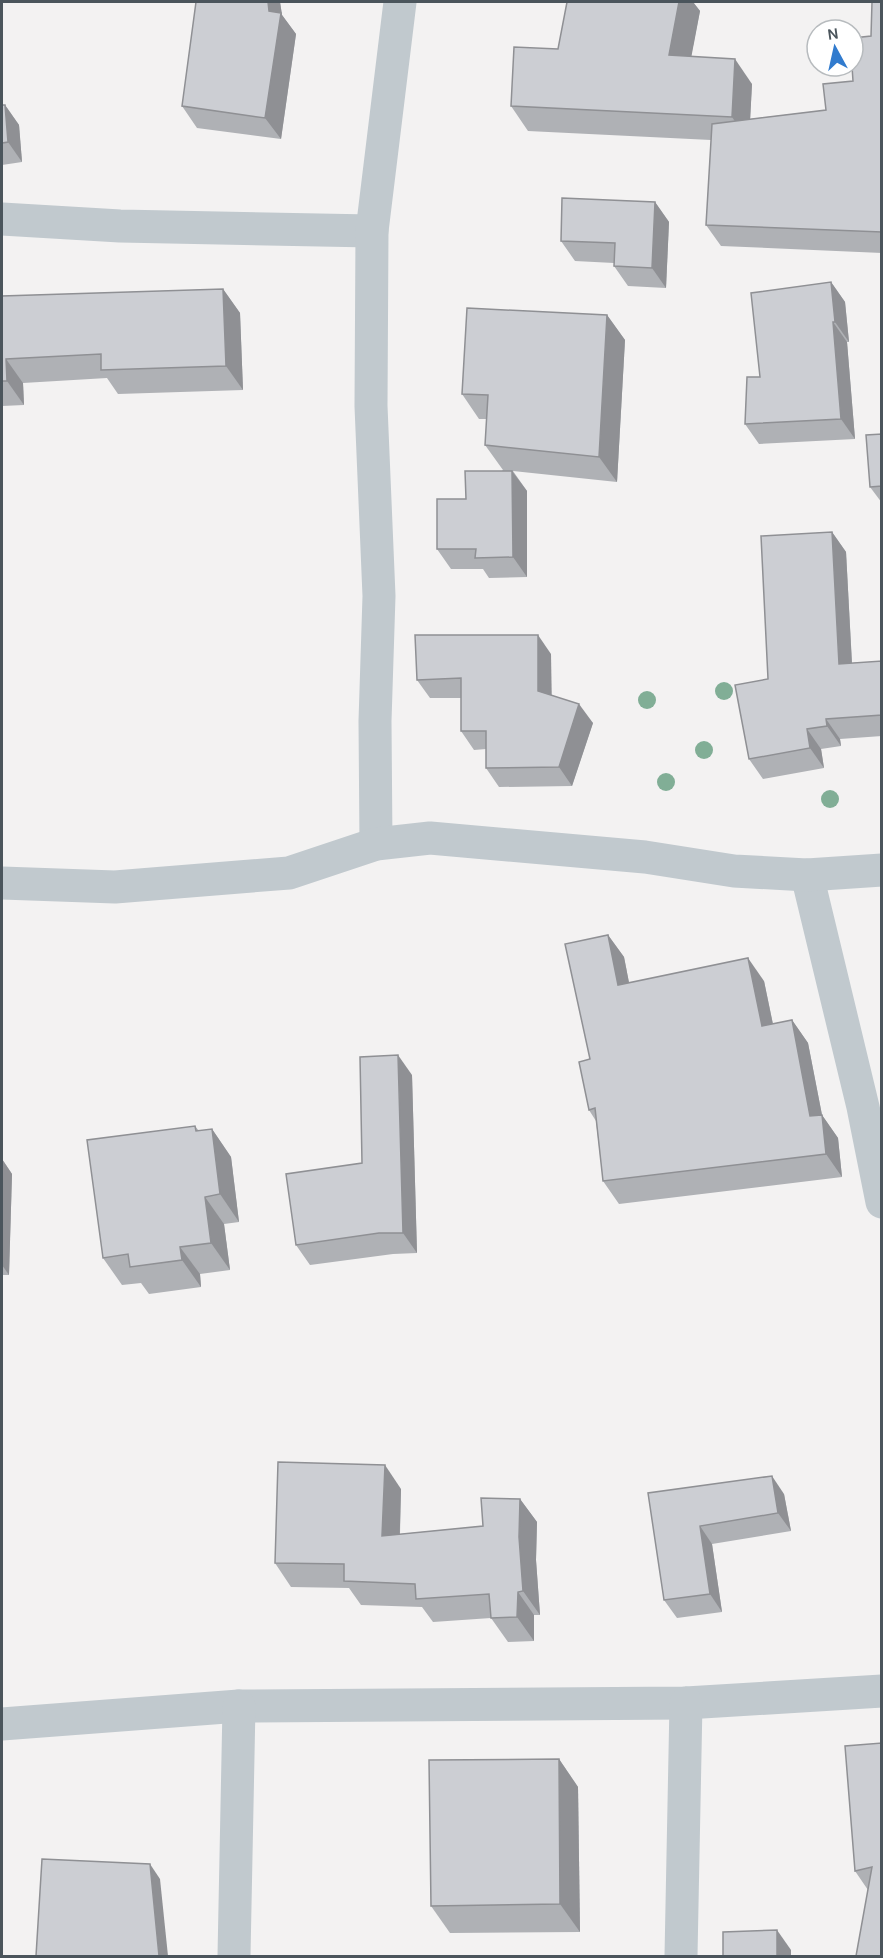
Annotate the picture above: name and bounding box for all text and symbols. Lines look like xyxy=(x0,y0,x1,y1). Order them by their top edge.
north arrow xyxy=(805,18,865,78)
text: N xyxy=(826,23,840,44)

